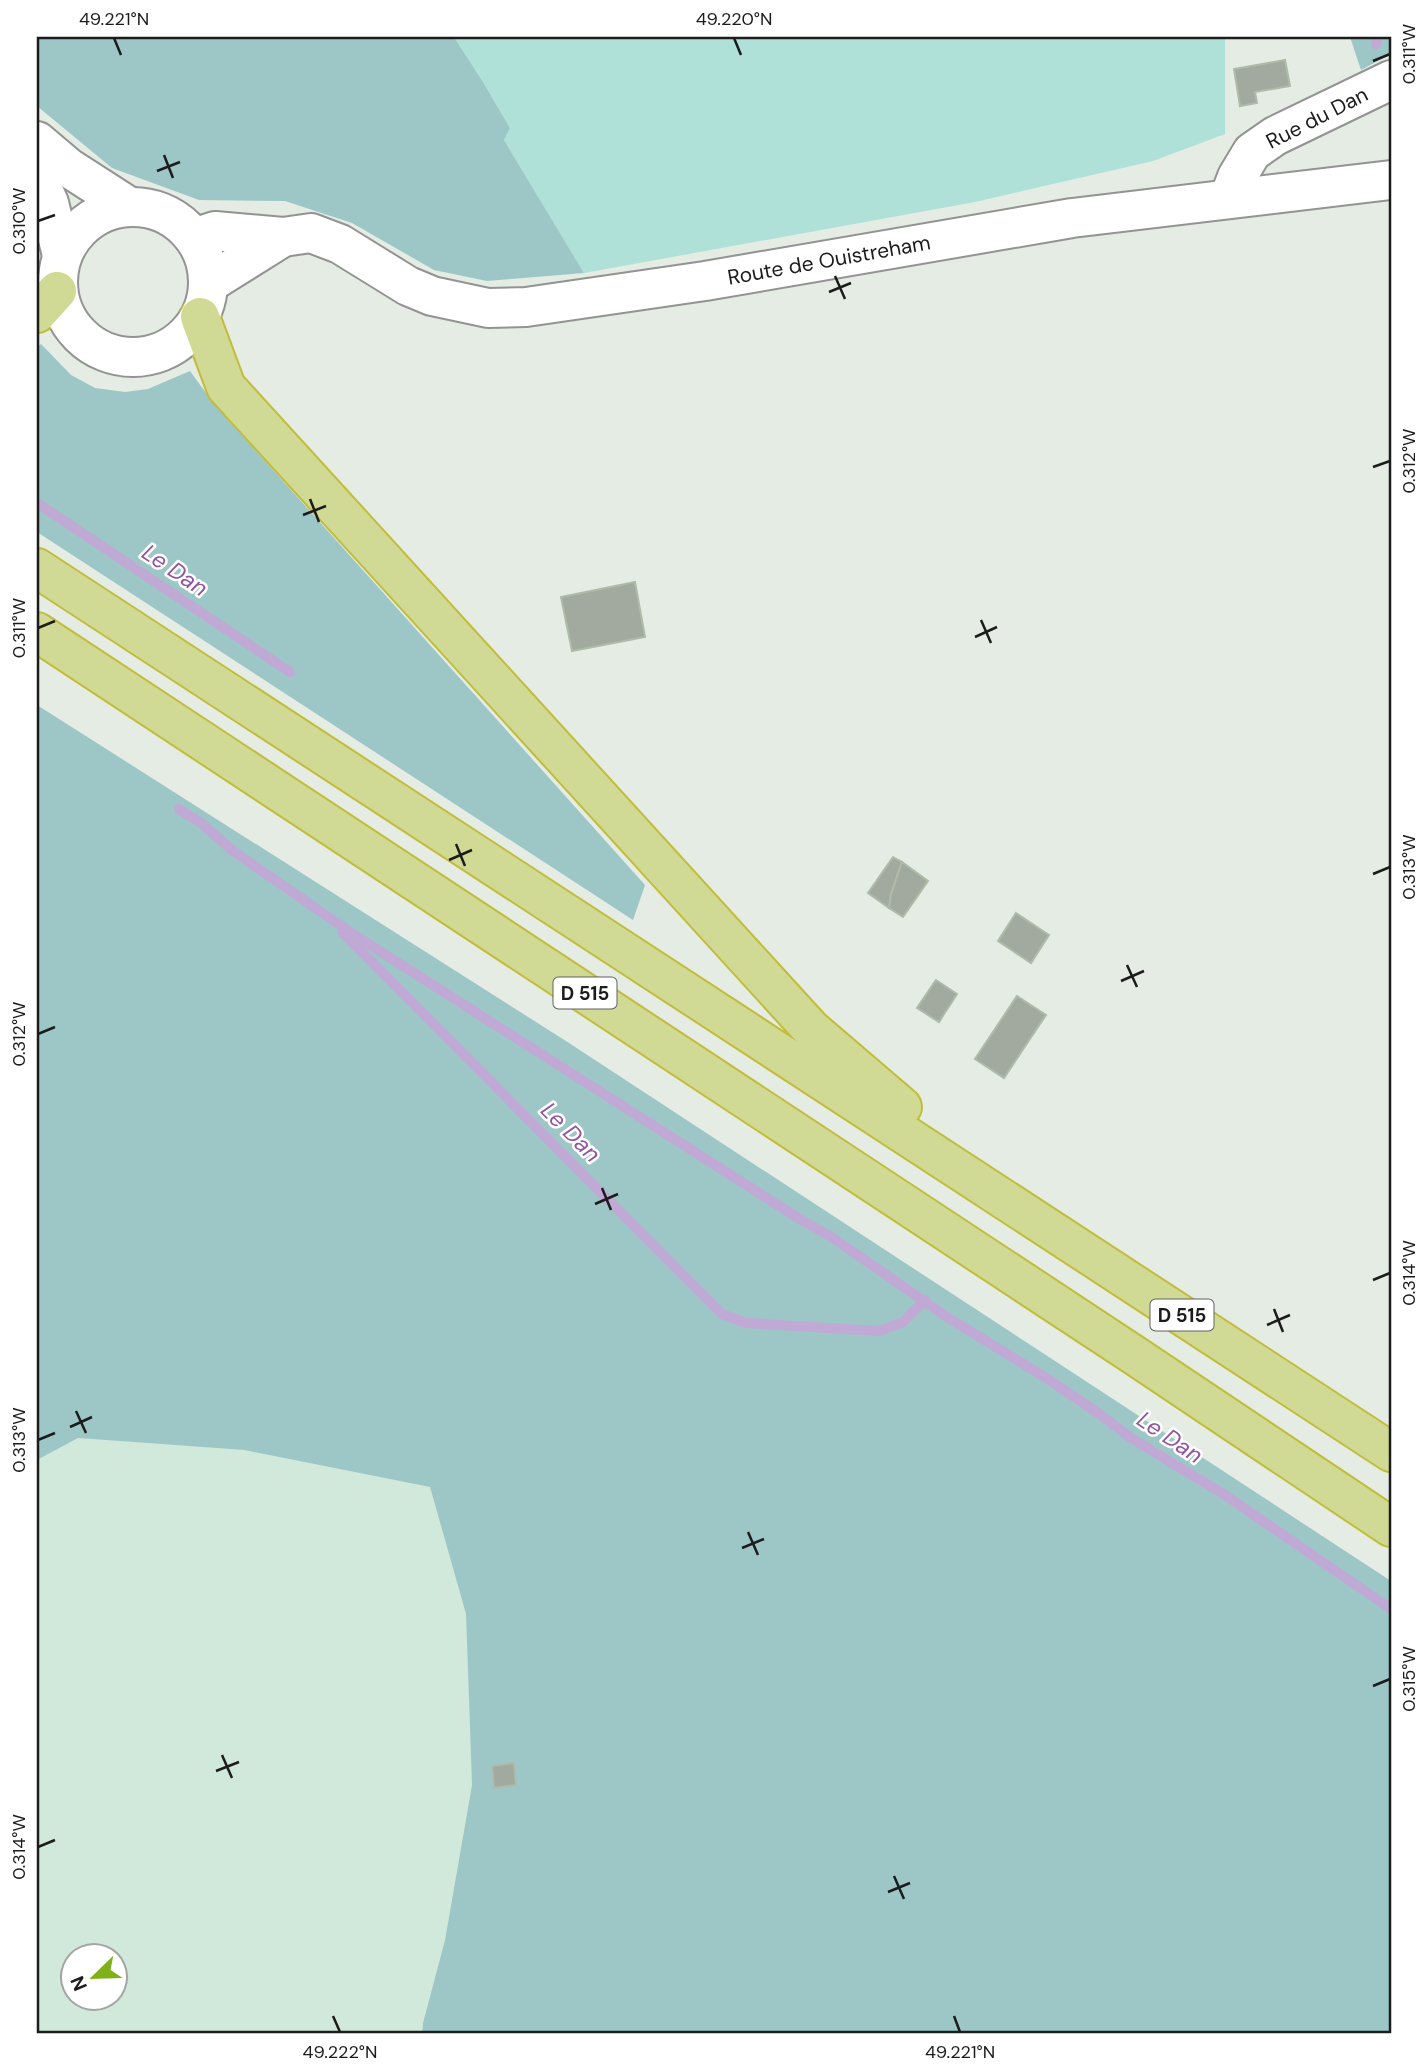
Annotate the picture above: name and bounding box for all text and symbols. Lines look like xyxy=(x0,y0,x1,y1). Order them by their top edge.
text: 49.221°N xyxy=(79,7,149,31)
text: 49.220°N xyxy=(696,7,772,31)
text: 0.311°W xyxy=(1397,24,1421,84)
street label: Rue du Dan xyxy=(1261,80,1373,156)
text: 0.310°W xyxy=(7,187,31,255)
street label: Route de Ouistreham xyxy=(725,228,933,292)
text: 0.312°W xyxy=(1397,428,1421,494)
water label: Le Dan xyxy=(136,537,214,603)
text: 0.311°W xyxy=(7,598,31,658)
text: 0.313°W xyxy=(1397,834,1421,900)
road number: D 515 xyxy=(554,978,616,1009)
text: 0.312°W xyxy=(7,1001,31,1067)
water label: Le Dan xyxy=(535,1096,607,1168)
text: 0.314°W xyxy=(1397,1240,1421,1306)
road number: D 515 xyxy=(1150,1300,1214,1330)
water label: Le Dan xyxy=(1131,1404,1209,1470)
text: 0.313°W xyxy=(7,1407,31,1473)
text: 0.315°W xyxy=(1397,1646,1421,1712)
text: 0.314°W xyxy=(7,1814,31,1880)
north arrow xyxy=(60,1941,130,2011)
text: N xyxy=(65,1972,93,1995)
text: 49.222°N xyxy=(303,2040,377,2064)
text: 49.221°N xyxy=(925,2040,995,2064)

